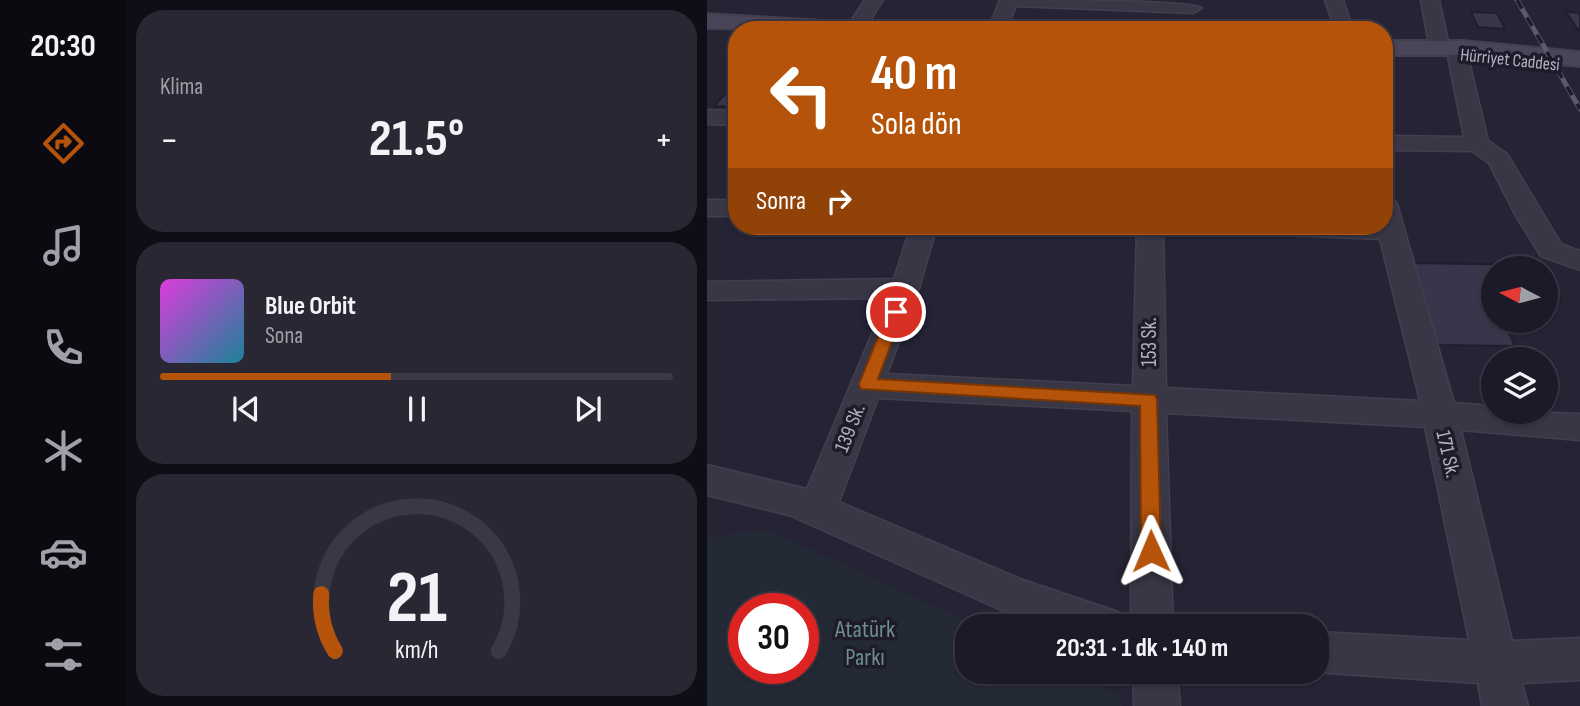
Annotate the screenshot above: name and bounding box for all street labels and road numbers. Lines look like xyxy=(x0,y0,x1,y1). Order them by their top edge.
street label: Hürriyet Caddesi xyxy=(1459,44,1561,76)
street label: 153 Sk. xyxy=(1137,318,1162,366)
street label: 139 Sk. xyxy=(829,400,871,456)
street label: 171 Sk. xyxy=(1430,428,1466,480)

